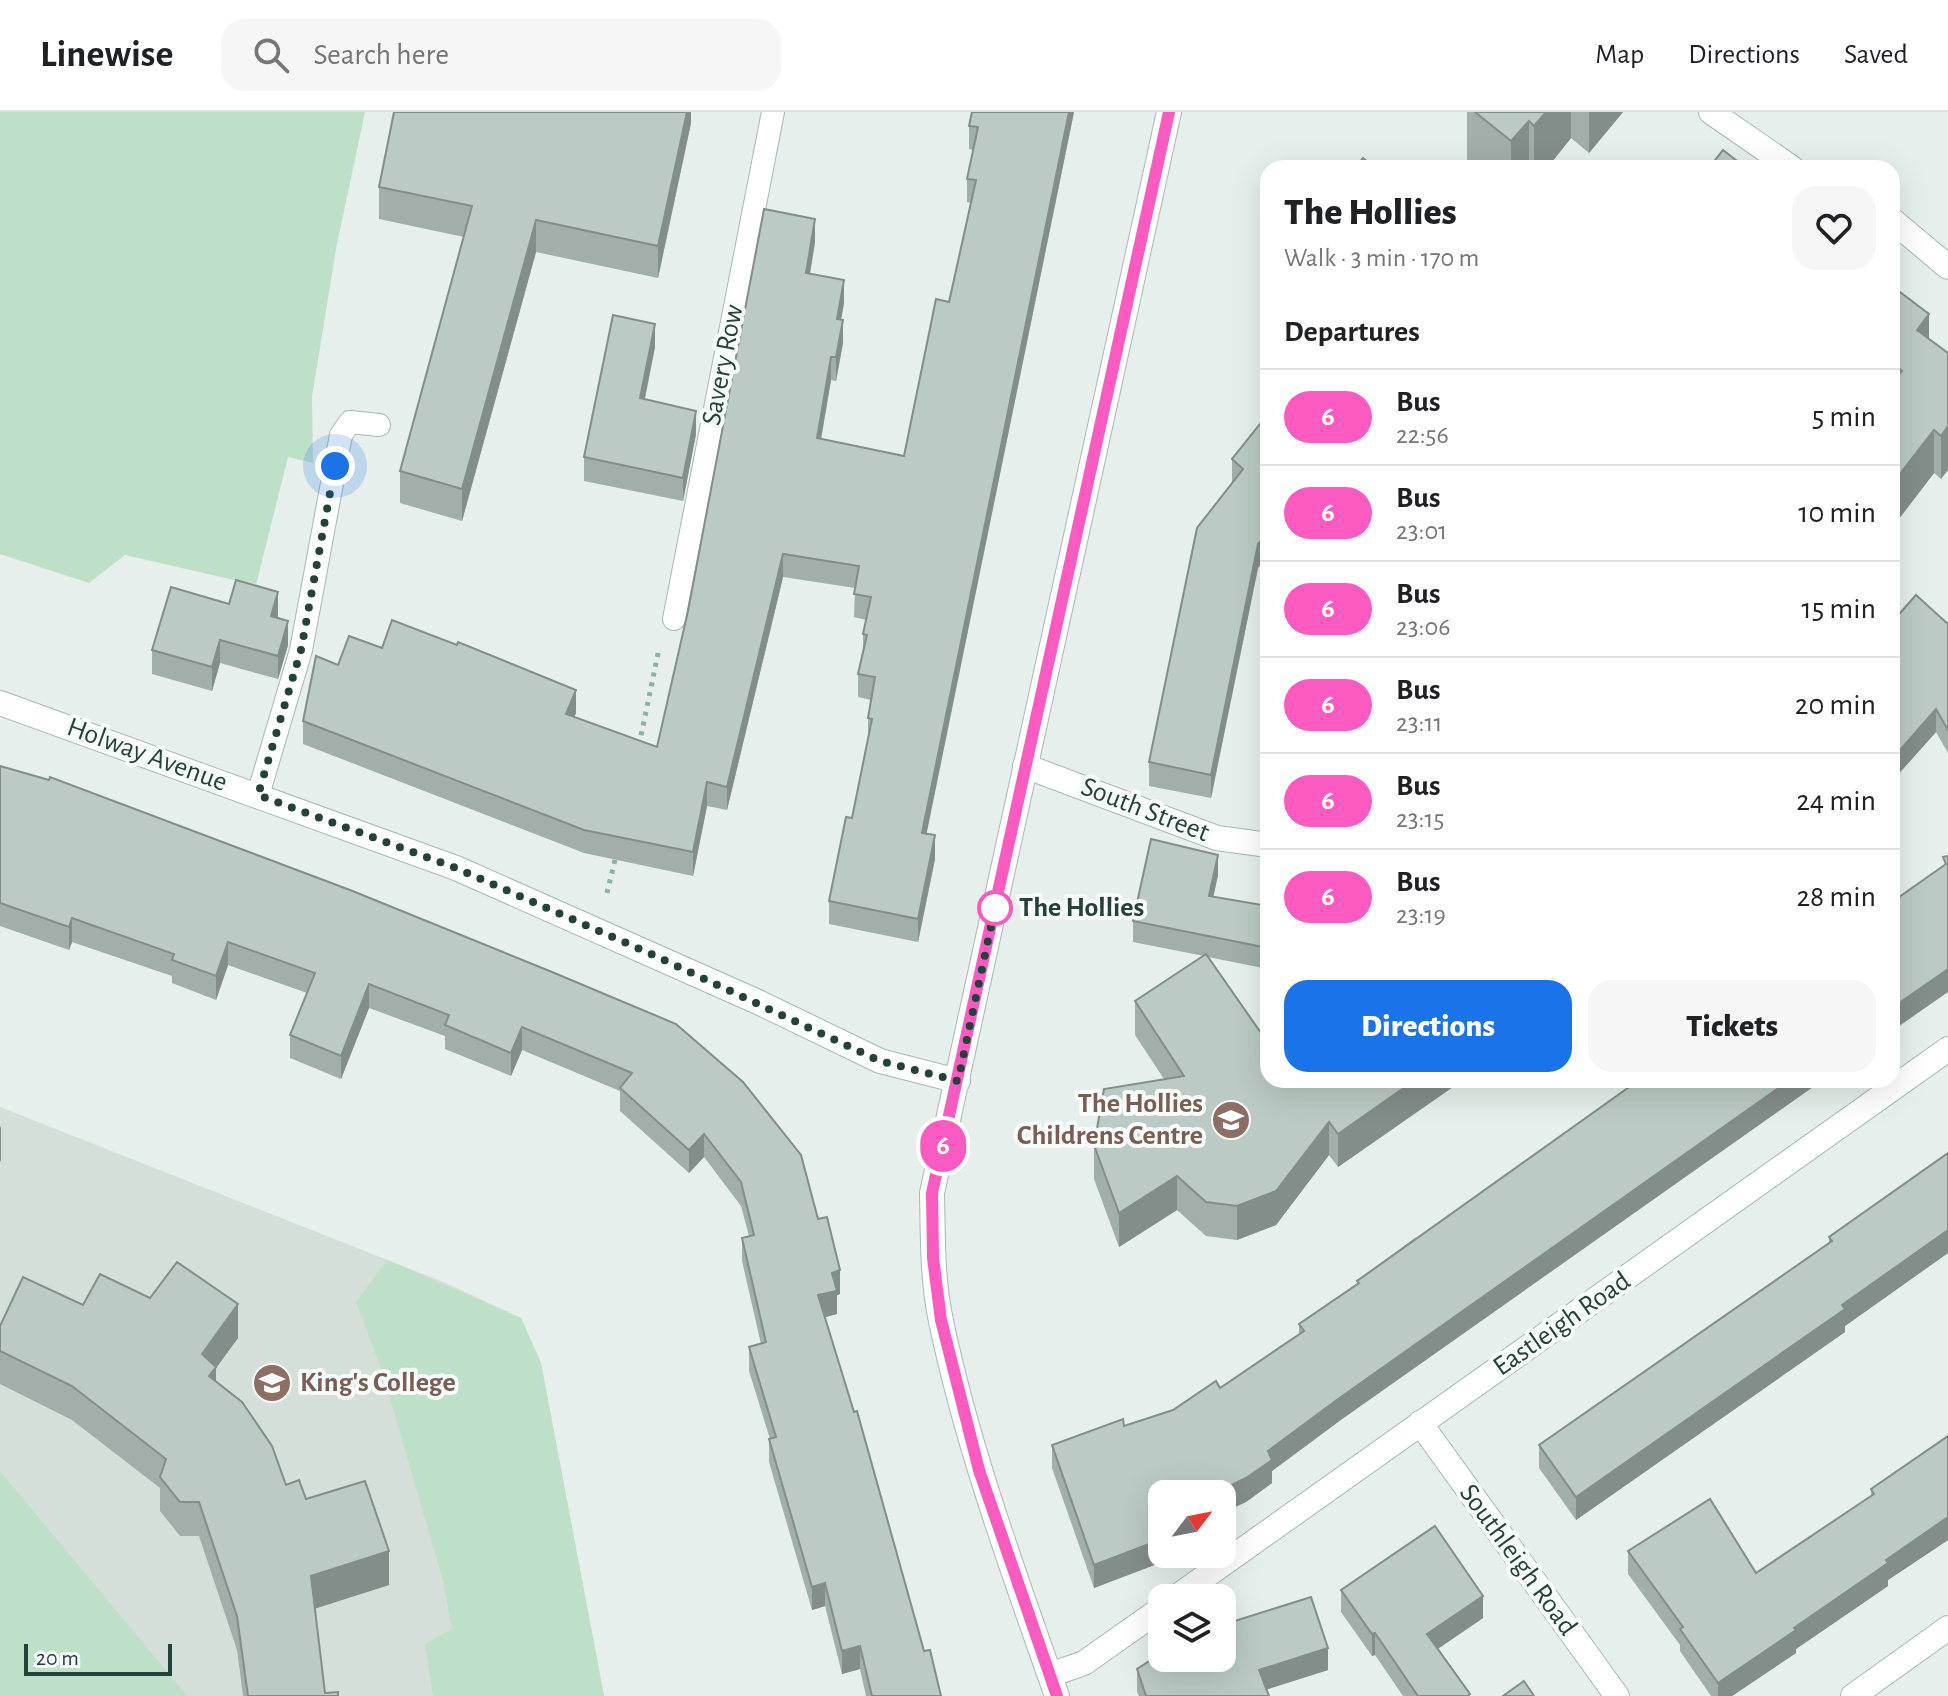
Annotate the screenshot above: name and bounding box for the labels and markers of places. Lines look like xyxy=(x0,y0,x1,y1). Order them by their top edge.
marker: The Hollies xyxy=(978,891,1012,925)
place label: The Hollies xyxy=(1019,894,1144,922)
place label: The Hollies Childrens Centre xyxy=(1017,1090,1203,1150)
school or university icon: The Hollies Childrens Centre xyxy=(1210,1099,1252,1141)
school or university icon: King's College xyxy=(251,1362,293,1404)
place label: King's College xyxy=(300,1369,456,1397)

